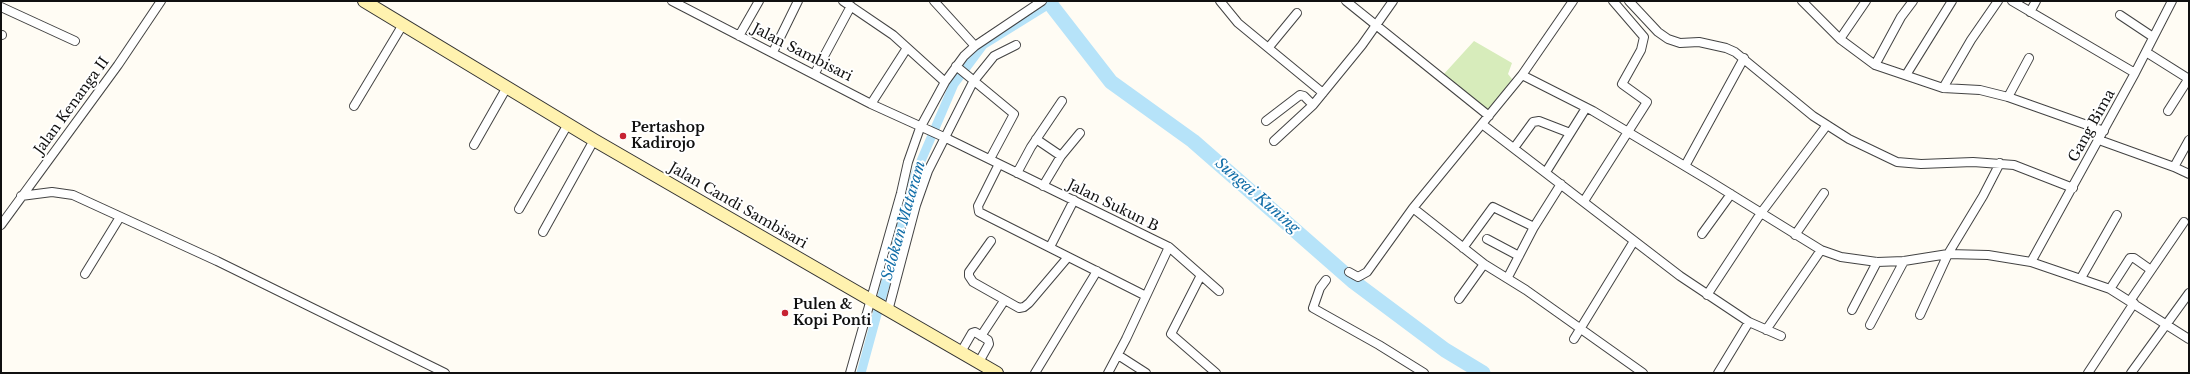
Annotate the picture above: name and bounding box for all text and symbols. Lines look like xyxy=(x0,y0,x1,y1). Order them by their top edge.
street label: Jalan Sambisari xyxy=(749,21,855,85)
street label: Jalan Kenanga II xyxy=(31,54,113,158)
street label: Gang Bima xyxy=(2065,87,2119,165)
place label: Pertashop Kadirojo xyxy=(631,120,705,152)
marker: Pertashop Kadirojo xyxy=(618,131,628,141)
water label: Sungai Kuning xyxy=(1211,154,1303,238)
street label: Jalan Candi Sambisari xyxy=(666,159,810,253)
water label: Selokan Mataram xyxy=(878,159,930,283)
street label: Jalan Sukun B xyxy=(1065,177,1161,235)
place label: Pulen & Kopi Ponti xyxy=(793,297,871,330)
marker: Pulen & Kopi Ponti xyxy=(780,308,790,318)

